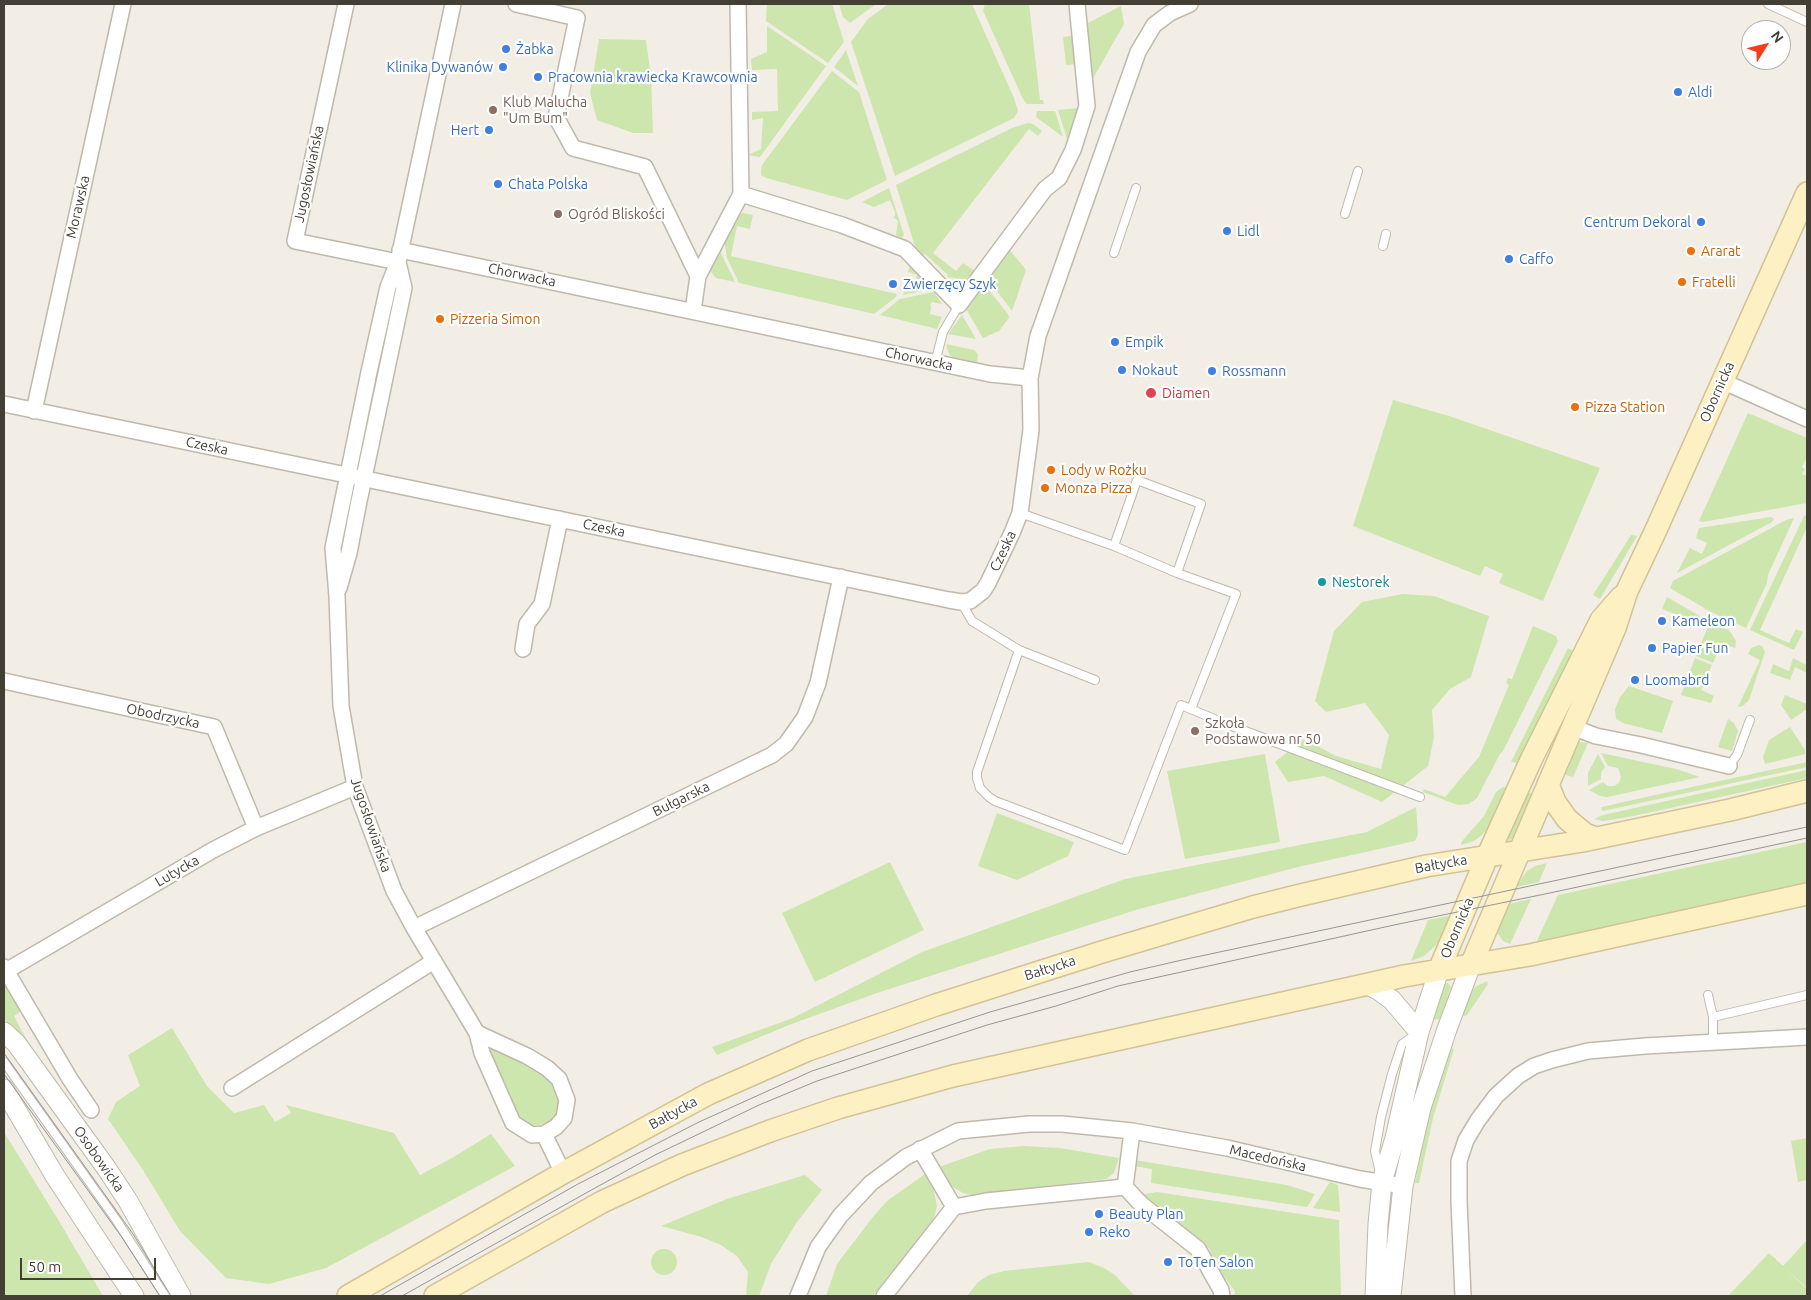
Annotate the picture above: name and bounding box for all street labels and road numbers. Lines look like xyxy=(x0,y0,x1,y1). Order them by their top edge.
street label: Jugosłowiańska xyxy=(291,124,327,224)
street label: Morawska xyxy=(63,174,93,240)
street label: Chorwacka xyxy=(486,260,558,290)
street label: Chorwacka xyxy=(883,344,955,374)
street label: Obornicka xyxy=(1696,359,1738,425)
street label: Czeska xyxy=(184,433,230,459)
street label: Czeska xyxy=(581,515,627,541)
street label: Czeska xyxy=(986,528,1020,574)
street label: Obodrzycka xyxy=(125,700,201,732)
street label: Jugosłowiańska xyxy=(347,776,395,874)
street label: Bułgarska xyxy=(650,778,712,820)
street label: Bałtycka xyxy=(1414,851,1468,877)
street label: Lutycka xyxy=(152,852,202,890)
street label: Obornicka xyxy=(1437,895,1477,961)
street label: Bałtycka xyxy=(1022,952,1078,984)
street label: Bałtycka xyxy=(646,1093,700,1133)
street label: Osobowicka xyxy=(70,1123,128,1195)
street label: Macedońska xyxy=(1228,1141,1308,1175)

